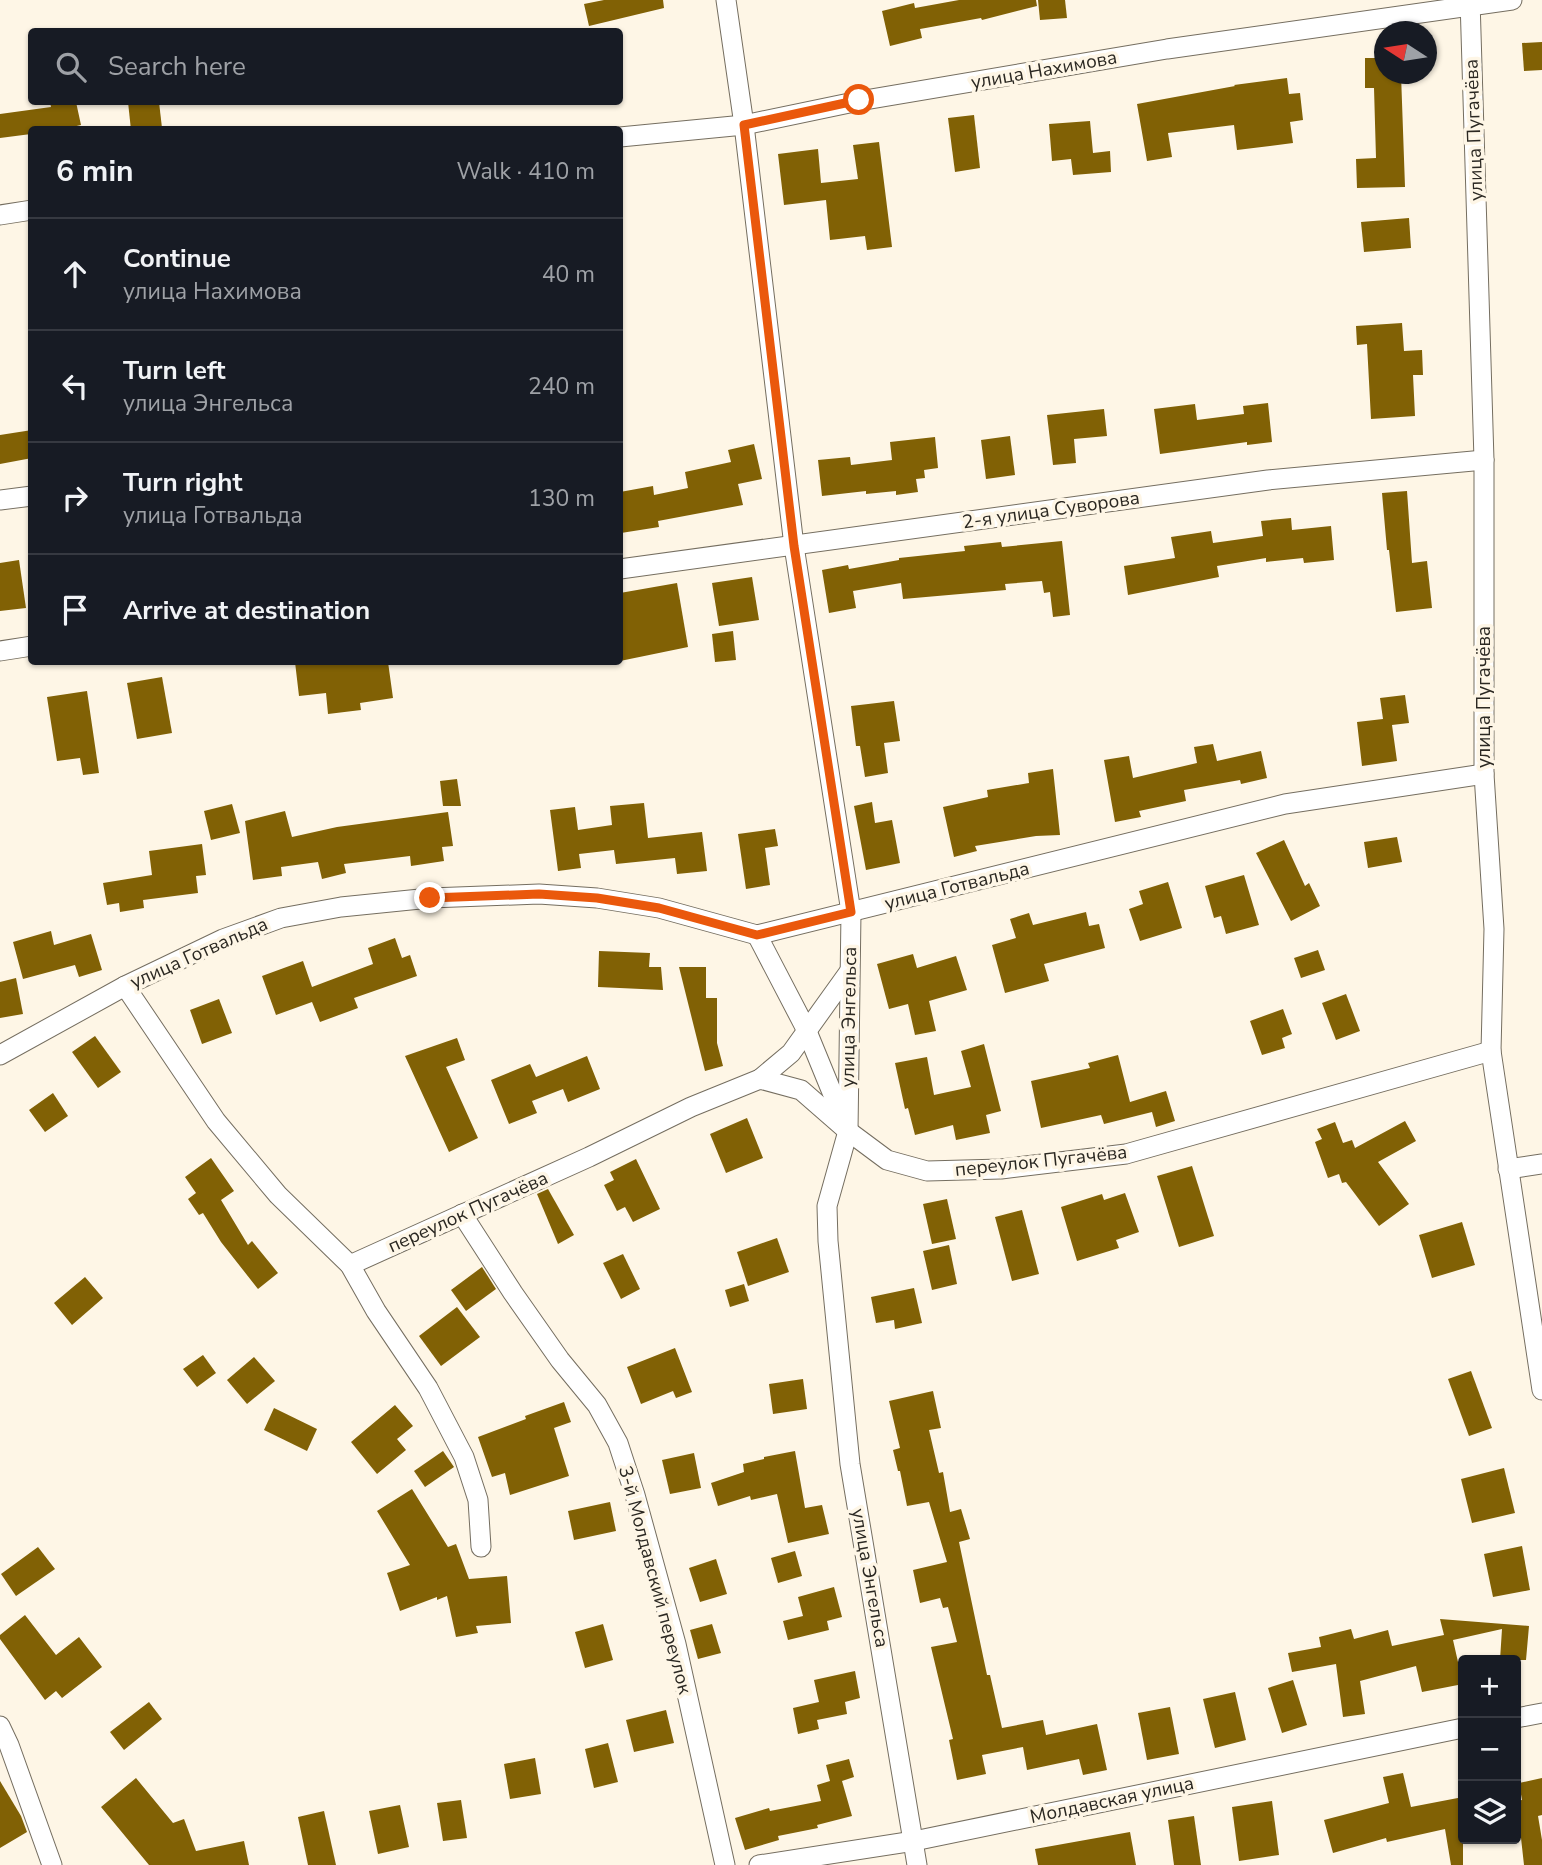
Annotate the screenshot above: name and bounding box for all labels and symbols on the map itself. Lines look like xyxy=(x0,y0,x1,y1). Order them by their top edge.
north arrow xyxy=(1374,21,1437,84)
street label: улица Нахимова xyxy=(969,44,1119,96)
street label: улица Пугачёва xyxy=(1459,59,1489,201)
route start xyxy=(843,84,874,115)
street label: 2-я улица Суворова xyxy=(961,485,1141,535)
street label: улица Пугачёва xyxy=(1471,626,1497,768)
street label: улица Готвальда xyxy=(882,855,1032,917)
route end xyxy=(414,882,445,913)
street label: улица Готвальда xyxy=(126,911,272,995)
street label: улица Энгельса xyxy=(835,946,863,1088)
street label: переулок Пугачёва xyxy=(954,1139,1128,1183)
street label: переулок Пугачёва xyxy=(384,1165,552,1259)
street label: 3-й Молдавский переулок xyxy=(612,1463,698,1697)
street label: улица Энгельса xyxy=(845,1506,895,1650)
street label: Молдавская улица xyxy=(1028,1770,1196,1830)

